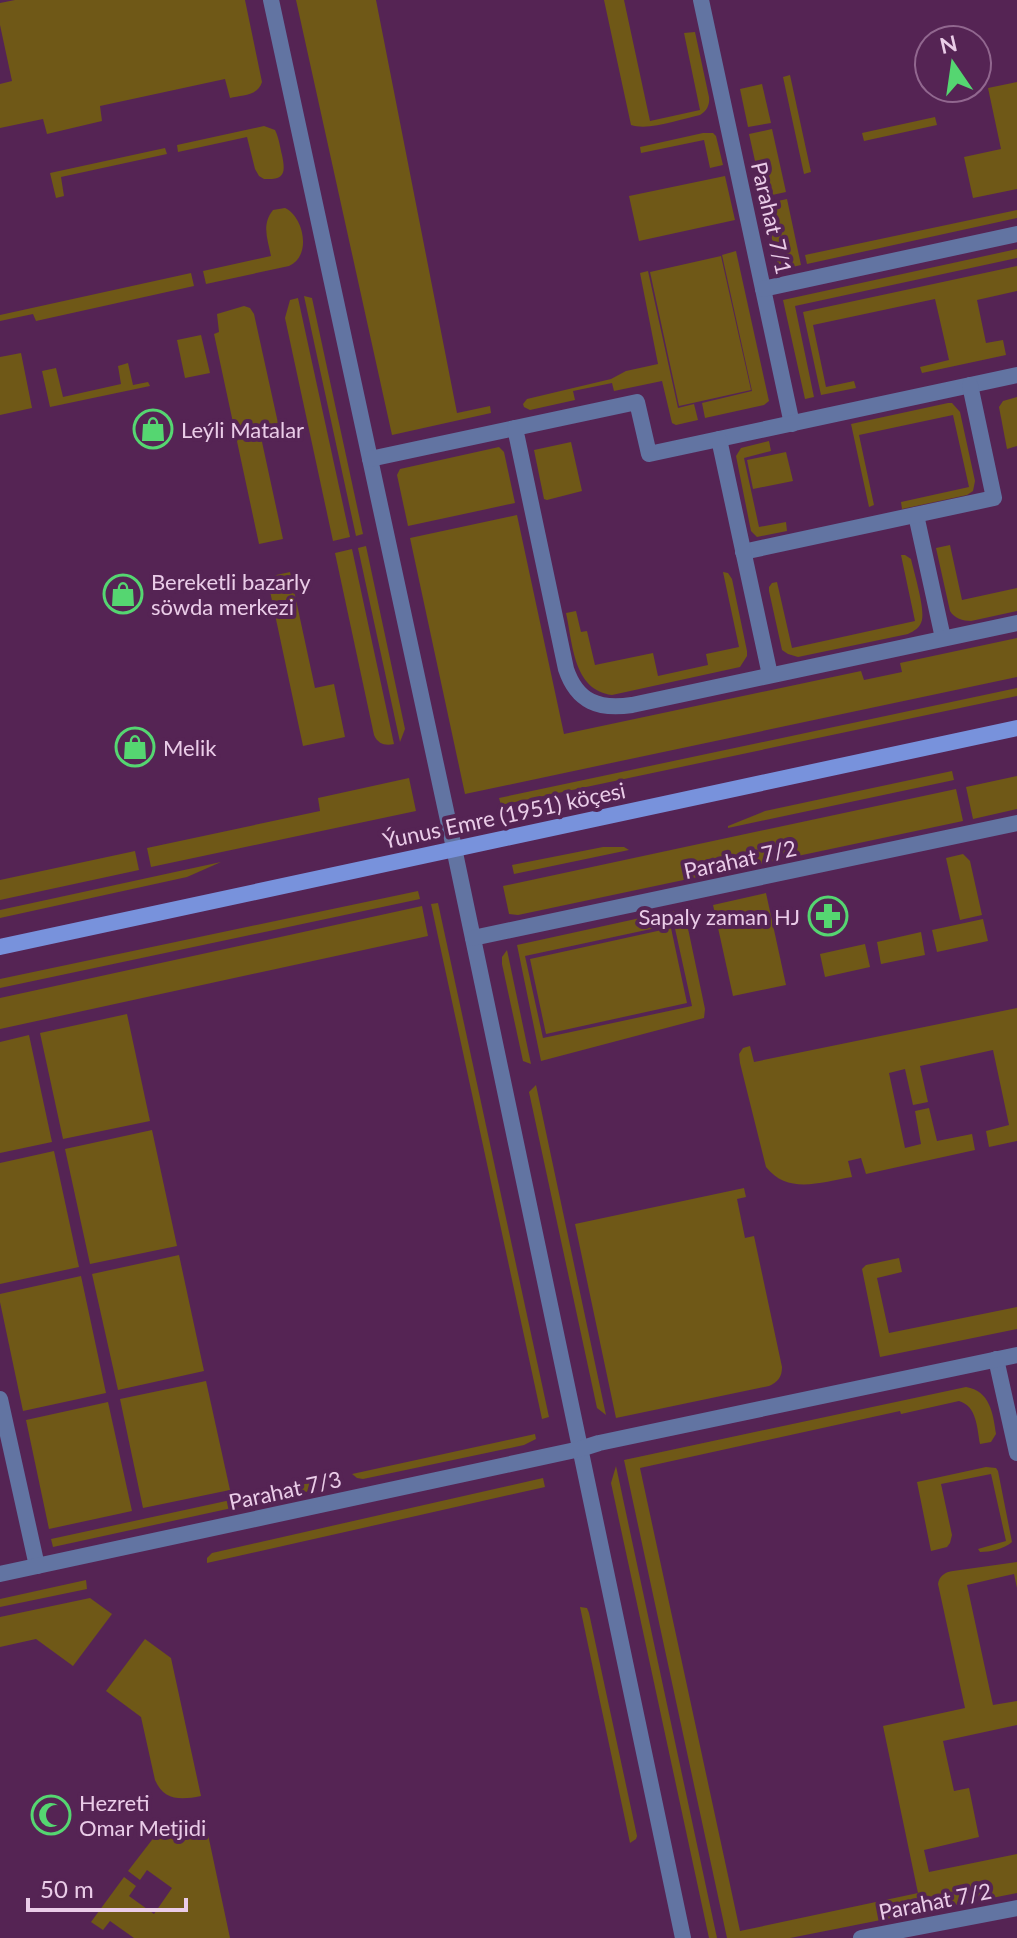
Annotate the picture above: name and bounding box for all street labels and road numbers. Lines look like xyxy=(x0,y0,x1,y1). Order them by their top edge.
street label: Parahat 7/1 xyxy=(746,159,798,277)
street label: Ýunus Emre (1951) köçesi xyxy=(380,776,628,854)
street label: Parahat 7/2 xyxy=(681,834,799,884)
street label: Parahat 7/3 xyxy=(226,1465,344,1515)
street label: Parahat 7/2 xyxy=(876,1877,994,1925)

